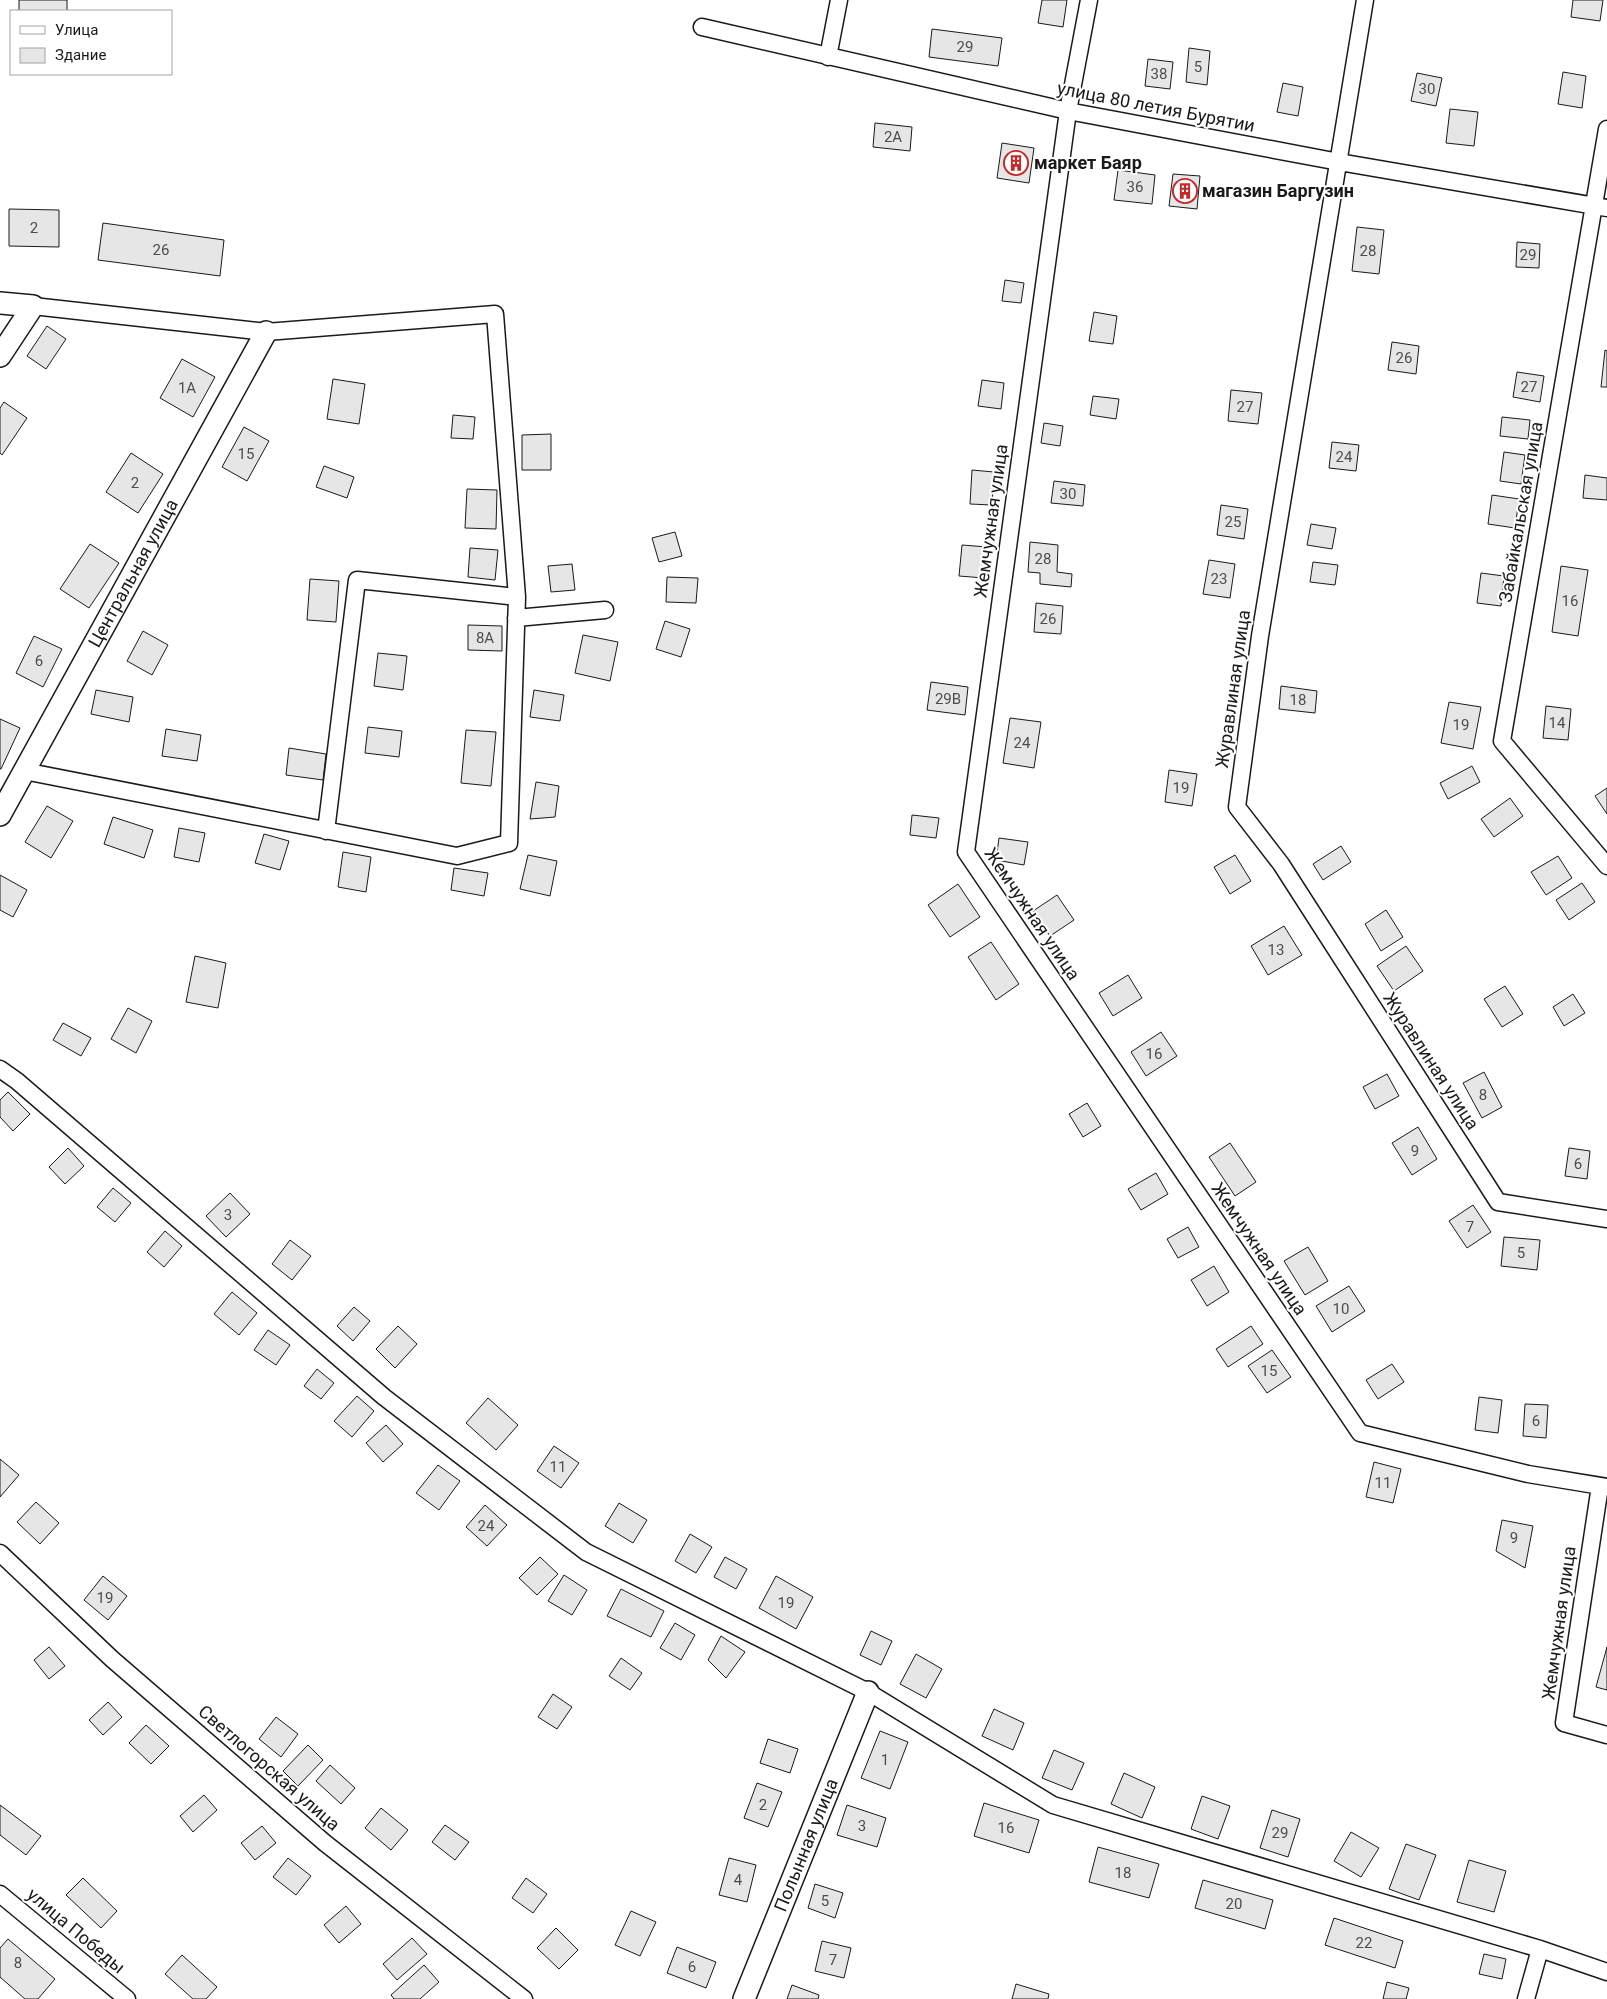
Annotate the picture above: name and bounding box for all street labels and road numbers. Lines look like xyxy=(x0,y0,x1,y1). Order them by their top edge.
street label: улица 80 летия Бурятии xyxy=(1055,77,1257,136)
street label: Забайкальская улица xyxy=(1494,420,1547,604)
street label: Жемчужная улица xyxy=(969,443,1012,599)
street label: Центральная улица xyxy=(84,495,182,651)
street label: Журавлиная улица xyxy=(1211,608,1254,769)
street label: Жемчужная улица xyxy=(980,844,1084,984)
street label: Журавлиная улица xyxy=(1379,988,1484,1133)
street label: Жемчужная улица xyxy=(1207,1179,1311,1319)
street label: Жемчужная улица xyxy=(1537,1545,1580,1701)
street label: Светлогорская улица xyxy=(194,1700,344,1835)
street label: Полынная улица xyxy=(769,1775,842,1915)
street label: улица Победы xyxy=(23,1884,130,1978)

